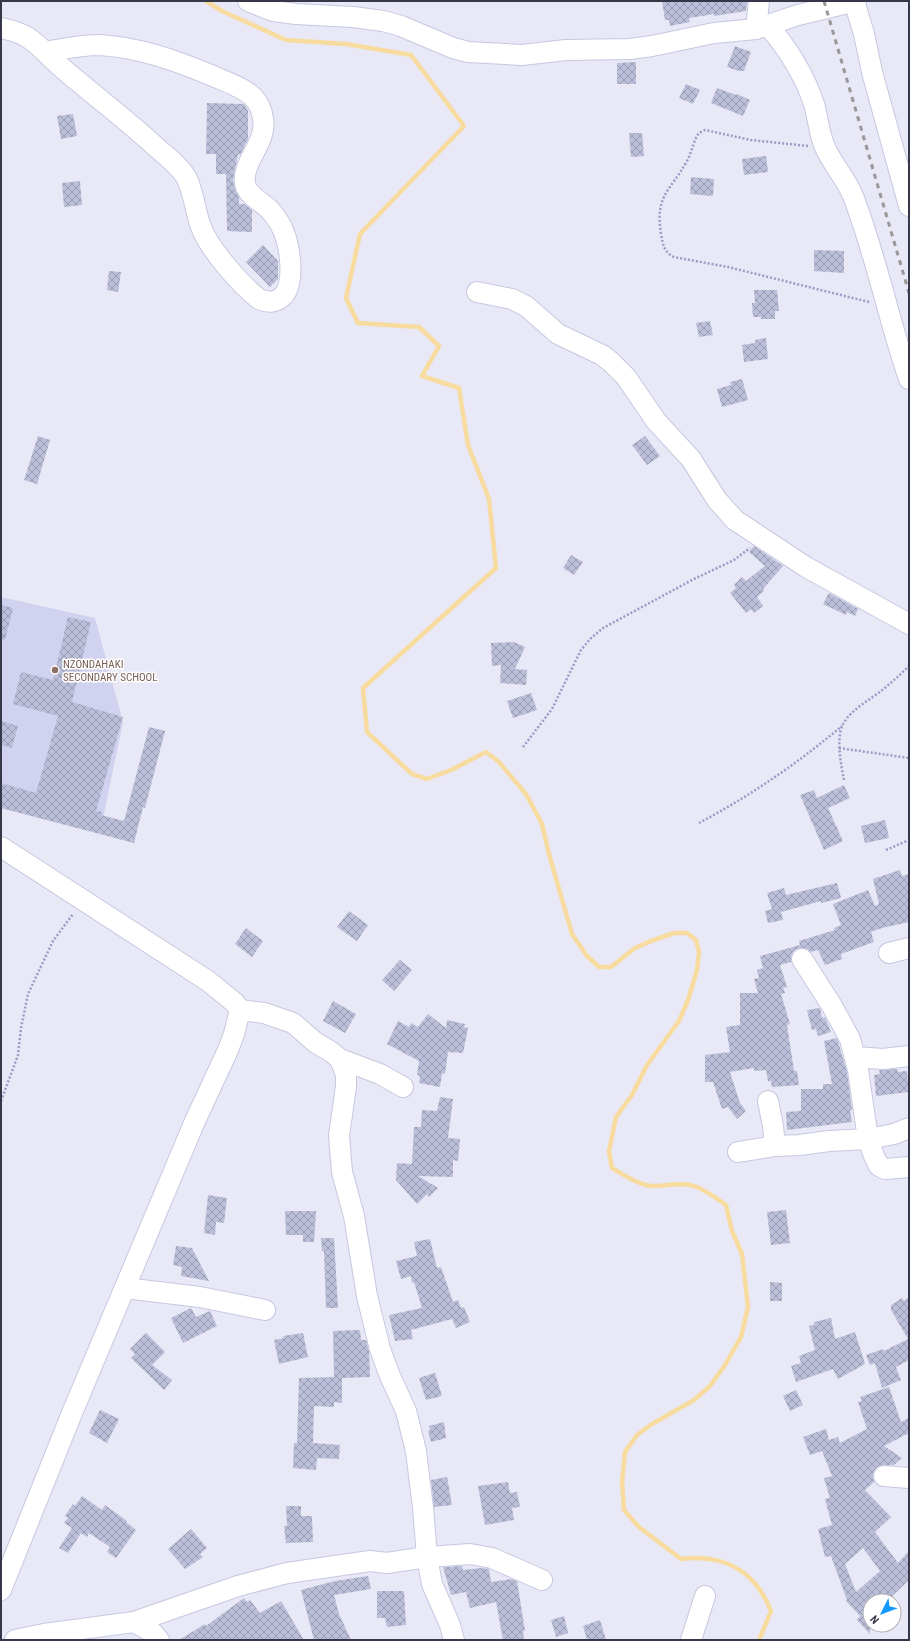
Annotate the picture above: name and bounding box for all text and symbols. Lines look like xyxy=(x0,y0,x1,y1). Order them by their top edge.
place label: NZONDAHAKI SECONDARY SCHOOL xyxy=(63,658,157,684)
marker: NZONDAHAKI SECONDARY SCHOOL xyxy=(50,665,60,675)
north arrow xyxy=(862,1593,902,1633)
text: N xyxy=(868,1612,882,1626)

